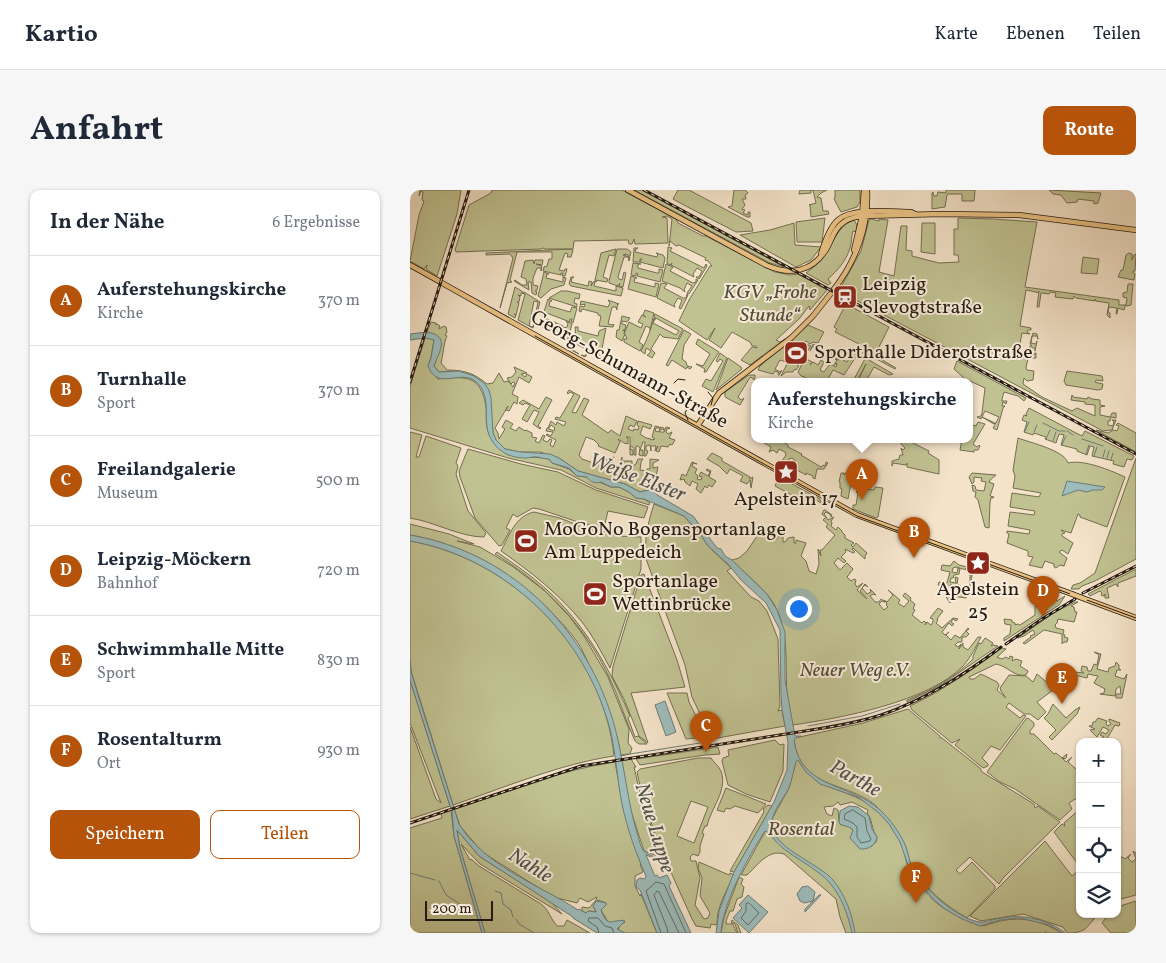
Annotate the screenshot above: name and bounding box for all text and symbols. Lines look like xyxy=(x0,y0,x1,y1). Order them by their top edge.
text: Kartio xyxy=(25,18,98,52)
text: Karte xyxy=(934,22,978,47)
text: Ebenen xyxy=(1006,22,1065,47)
text: Teilen xyxy=(1093,22,1141,47)
text: Anfahrt xyxy=(30,106,163,154)
button: Route xyxy=(1043,106,1136,155)
text: In der Nähe xyxy=(50,208,165,237)
text: 6 Ergebnisse xyxy=(272,212,360,234)
place label: Leipzig Slevogtstraße xyxy=(862,271,982,322)
text: Auferstehungskirche xyxy=(97,277,286,303)
park label: KGV „Frohe Stunde“ xyxy=(723,279,817,330)
station icon: Leipzig Slevogtstraße xyxy=(832,284,858,310)
text: A xyxy=(60,290,72,312)
text: 370 m xyxy=(318,290,360,312)
text: Kirche xyxy=(97,303,143,325)
street label: Georg-Schumann-Straße xyxy=(525,304,733,436)
place label: Sporthalle Diderotstraße xyxy=(814,339,1033,367)
sports icon: Sporthalle Diderotstraße xyxy=(783,340,809,366)
text: Turnhalle xyxy=(97,367,187,393)
popup xyxy=(751,378,973,443)
text: B xyxy=(61,380,71,402)
text: 370 m xyxy=(318,380,360,402)
text: Auferstehungskirche xyxy=(767,387,957,413)
text: Sport xyxy=(97,393,136,415)
text: Kirche xyxy=(767,413,814,435)
water label: Weiße Elster xyxy=(584,446,690,510)
text: Freilandgalerie xyxy=(97,457,236,483)
place icon: Apelstein 17 xyxy=(773,459,799,485)
pin: A xyxy=(846,459,878,500)
text: C xyxy=(61,470,71,492)
text: 500 m xyxy=(316,470,360,492)
text: Museum xyxy=(97,483,158,505)
place label: Apelstein 17 xyxy=(734,486,838,514)
place label: MoGoNo Bogensportanlage Am Luppedeich xyxy=(544,516,786,567)
pin: B xyxy=(898,517,930,558)
sports icon: MoGoNo Bogensportanlage Am Luppedeich xyxy=(513,528,539,554)
text: Leipzig-Möckern xyxy=(97,547,251,573)
place icon: Apelstein 25 xyxy=(965,550,991,576)
text: D xyxy=(60,560,72,582)
text: 720 m xyxy=(317,560,360,582)
place label: Sportanlage Wettinbrücke xyxy=(612,568,731,619)
text: Bahnhof xyxy=(97,573,158,595)
place label: Apelstein 25 xyxy=(936,576,1020,627)
pin: D xyxy=(1027,576,1059,617)
sports icon: Sportanlage Wettinbrücke xyxy=(582,581,608,607)
your location xyxy=(786,596,812,622)
text: Schwimmhalle Mitte xyxy=(97,637,284,663)
text: E xyxy=(61,650,71,672)
text: 830 m xyxy=(317,650,360,672)
park label: Neuer Weg e.V. xyxy=(800,657,910,685)
text: Sport xyxy=(97,663,136,685)
pin: E xyxy=(1046,663,1078,704)
pin: C xyxy=(690,711,722,752)
text: Rosentalturm xyxy=(97,727,222,753)
map controls xyxy=(1076,738,1121,918)
button: + xyxy=(1076,738,1121,783)
text: F xyxy=(61,740,71,762)
text: 930 m xyxy=(317,740,360,762)
text: Ort xyxy=(97,753,121,775)
water label: Parthe xyxy=(824,753,886,805)
water label: Neue Luppe xyxy=(627,779,682,877)
button: − xyxy=(1076,783,1121,828)
button: Speichern xyxy=(50,810,200,859)
button: Teilen xyxy=(210,810,360,859)
park label: Rosental xyxy=(767,816,835,844)
button: locate xyxy=(1076,828,1121,873)
water label: Nahle xyxy=(502,841,558,891)
pin: F xyxy=(900,862,932,903)
button: layers xyxy=(1076,873,1121,918)
scale bar xyxy=(425,898,492,921)
text: 200 m xyxy=(432,900,472,919)

